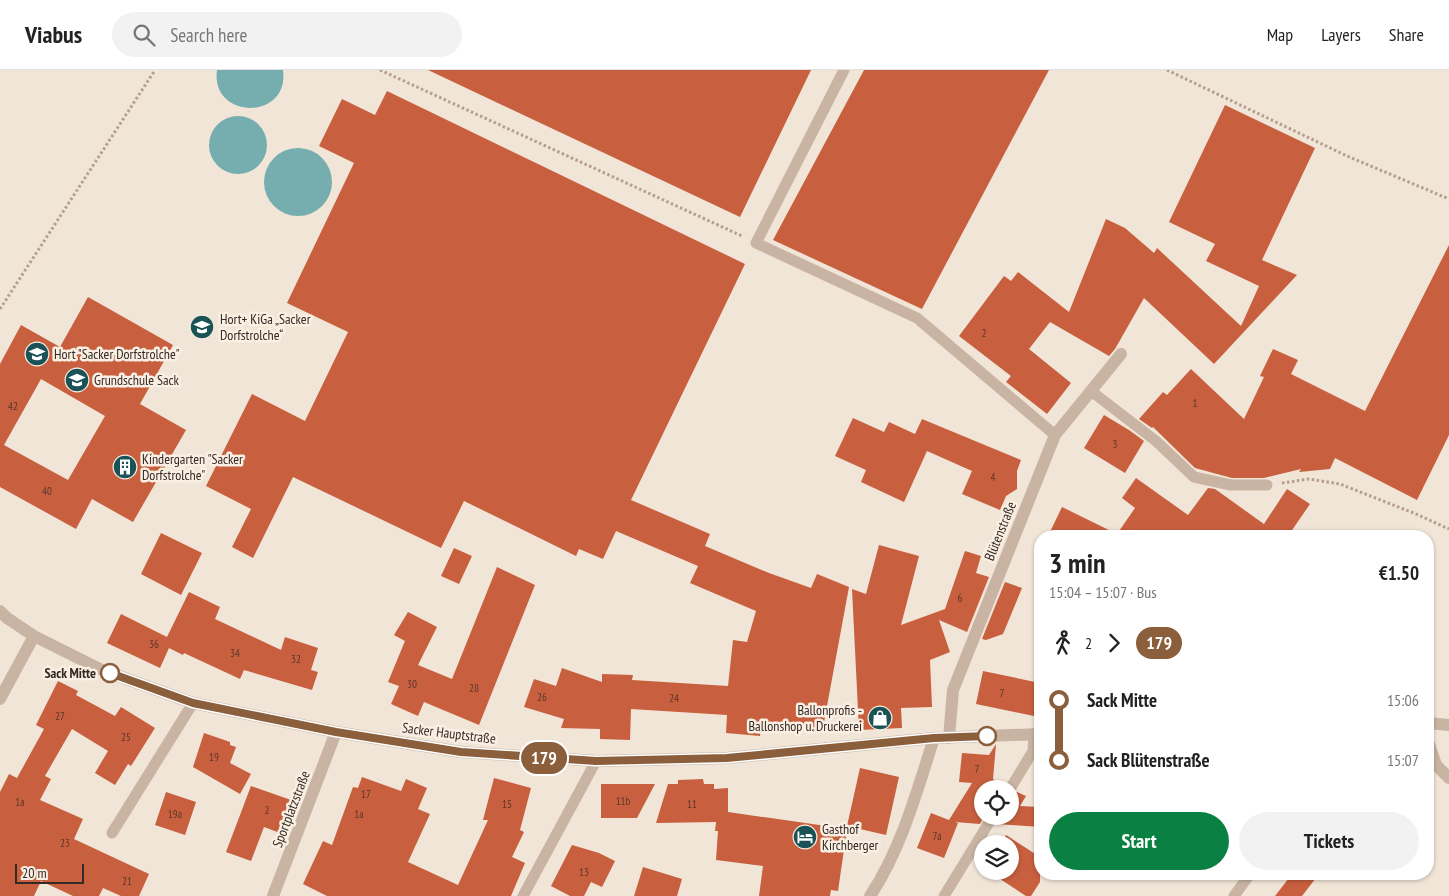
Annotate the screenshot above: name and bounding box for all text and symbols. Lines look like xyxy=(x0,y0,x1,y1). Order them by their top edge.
search box xyxy=(112,12,462,57)
text: Viabus xyxy=(25,19,82,50)
icon: search xyxy=(130,21,158,49)
text: Search here xyxy=(170,23,247,47)
text: Map xyxy=(1267,23,1293,46)
text: Layers xyxy=(1321,23,1361,46)
text: Share xyxy=(1389,23,1424,46)
place label: Hort+ KiGa „Sacker Dorfstrolche“ xyxy=(220,310,311,344)
school or university icon: Hort+ KiGa „Sacker Dorfstrolche“ xyxy=(189,314,215,340)
house number: 2 xyxy=(982,326,987,340)
school or university icon: Hort "Sacker Dorfstrolche" xyxy=(24,341,50,367)
place label: Hort "Sacker Dorfstrolche" xyxy=(54,345,180,363)
school or university icon: Grundschule Sack xyxy=(64,367,90,393)
place label: Grundschule Sack xyxy=(94,371,180,389)
house number: 1 xyxy=(1193,396,1198,410)
house number: 42 xyxy=(8,399,18,413)
house number: 3 xyxy=(1113,437,1118,451)
place label: Kindergarten "Sacker Dorfstrolche" xyxy=(142,450,243,484)
building icon: Kindergarten "Sacker Dorfstrolche" xyxy=(112,454,138,480)
house number: 4 xyxy=(991,470,996,484)
house number: 40 xyxy=(42,484,52,498)
street label: Blütenstraße xyxy=(980,499,1020,563)
text: 3 min xyxy=(1049,544,1106,581)
text: €1.50 xyxy=(1379,561,1419,585)
text: 15:04 – 15:07 · Bus xyxy=(1049,582,1157,602)
house number: 6 xyxy=(958,591,963,605)
icon: walk xyxy=(1049,629,1077,657)
icon: forward xyxy=(1100,629,1128,657)
text: 179 xyxy=(1146,631,1172,654)
text: 2 xyxy=(1085,633,1092,653)
house number: 36 xyxy=(149,637,159,651)
house number: 34 xyxy=(230,646,240,660)
house number: 32 xyxy=(291,652,301,666)
marker: Sack Mitte xyxy=(100,663,120,683)
place label: Sack Mitte xyxy=(44,664,96,682)
house number: 30 xyxy=(407,677,417,691)
house number: 28 xyxy=(469,681,479,695)
house number: 7 xyxy=(1000,686,1005,700)
text: Sack Mitte xyxy=(1087,688,1157,712)
house number: 26 xyxy=(537,690,547,704)
text: 15:06 xyxy=(1387,690,1419,710)
house number: 24 xyxy=(669,691,679,705)
place label: Ballonprofis - Ballonshop u. Druckerei xyxy=(749,701,862,735)
shop icon: Ballonprofis - Ballonshop u. Druckerei xyxy=(867,705,893,731)
house number: 27 xyxy=(55,709,65,723)
street label: Sacker Hauptstraße xyxy=(401,718,497,748)
unlabelled marker xyxy=(977,726,997,746)
house number: 25 xyxy=(121,730,131,744)
line badge: 179 xyxy=(515,742,573,774)
text: 179 xyxy=(531,746,557,769)
text: Sack Blütenstraße xyxy=(1087,748,1210,772)
house number: 19 xyxy=(209,750,219,764)
text: 15:07 xyxy=(1387,750,1419,770)
house number: 7 xyxy=(975,762,980,776)
street label: Sportplatzstraße xyxy=(268,768,314,850)
map controls xyxy=(974,780,1019,880)
button: locate xyxy=(974,780,1019,825)
house number: 17 xyxy=(361,787,371,801)
house number: 11b xyxy=(616,794,631,808)
house number: 1a xyxy=(15,795,25,809)
house number: 15 xyxy=(502,797,512,811)
house number: 11 xyxy=(687,797,697,811)
house number: 2 xyxy=(265,803,270,817)
house number: 19a xyxy=(168,807,182,821)
house number: 1a xyxy=(354,807,364,821)
button: Start xyxy=(1049,812,1229,870)
button: Tickets xyxy=(1239,812,1419,870)
place label: Gasthof Kirchberger xyxy=(822,820,878,854)
hotel icon: Gasthof Kirchberger xyxy=(792,824,818,850)
house number: 7a xyxy=(932,829,942,843)
button: layers xyxy=(974,835,1019,880)
house number: 23 xyxy=(60,836,70,850)
scale bar xyxy=(15,861,84,884)
text: 20 m xyxy=(22,864,47,882)
house number: 13 xyxy=(579,865,589,879)
house number: 21 xyxy=(122,874,132,888)

